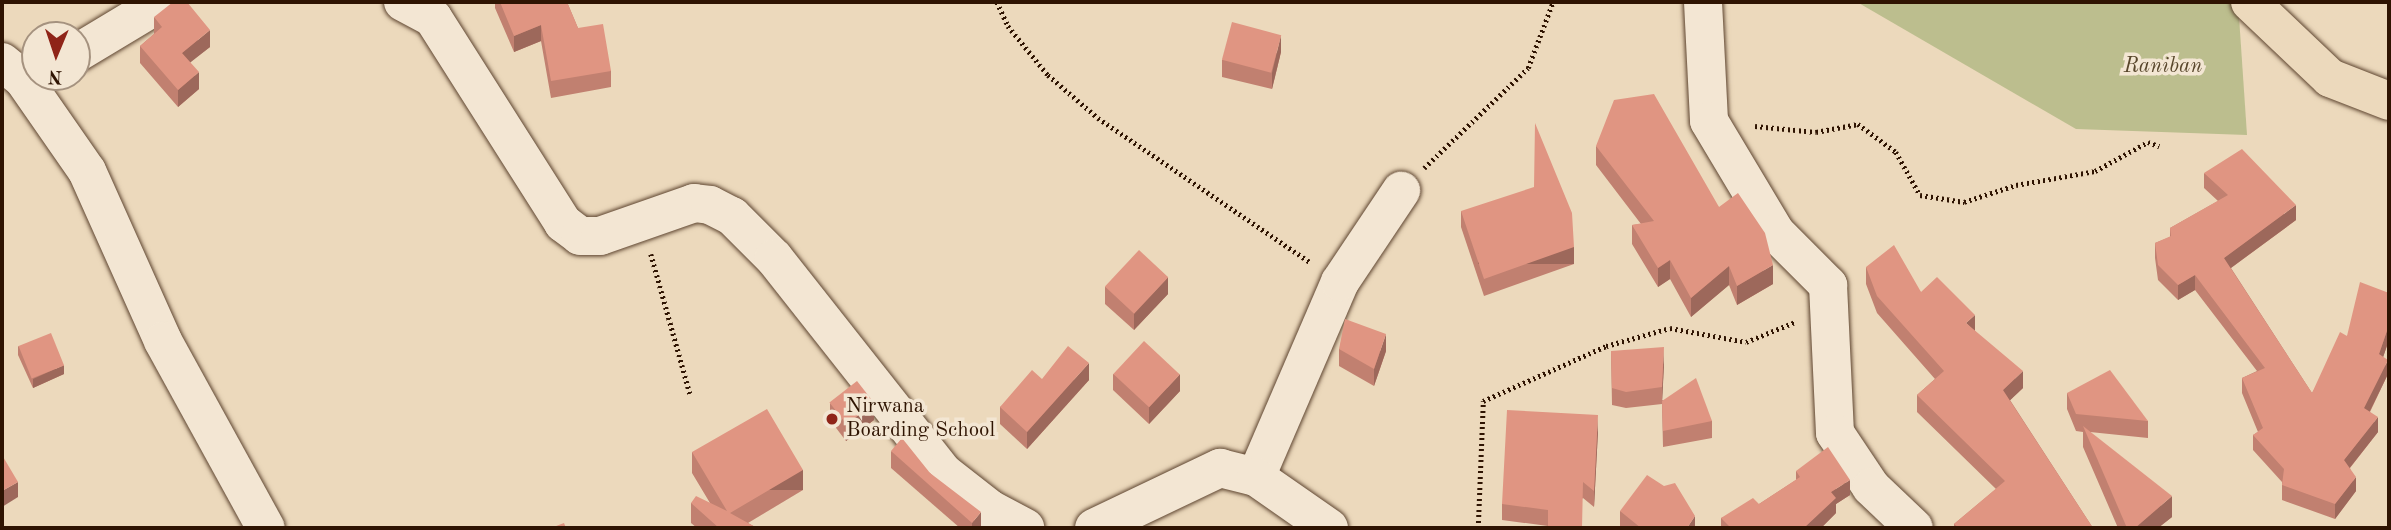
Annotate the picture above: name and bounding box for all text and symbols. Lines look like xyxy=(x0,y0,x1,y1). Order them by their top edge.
north arrow xyxy=(21,21,91,91)
park label: Raniban xyxy=(2124,54,2202,80)
text: N xyxy=(48,66,63,85)
place label: Nirwana Boarding School xyxy=(846,394,995,444)
marker: Nirwana Boarding School xyxy=(824,411,840,427)

